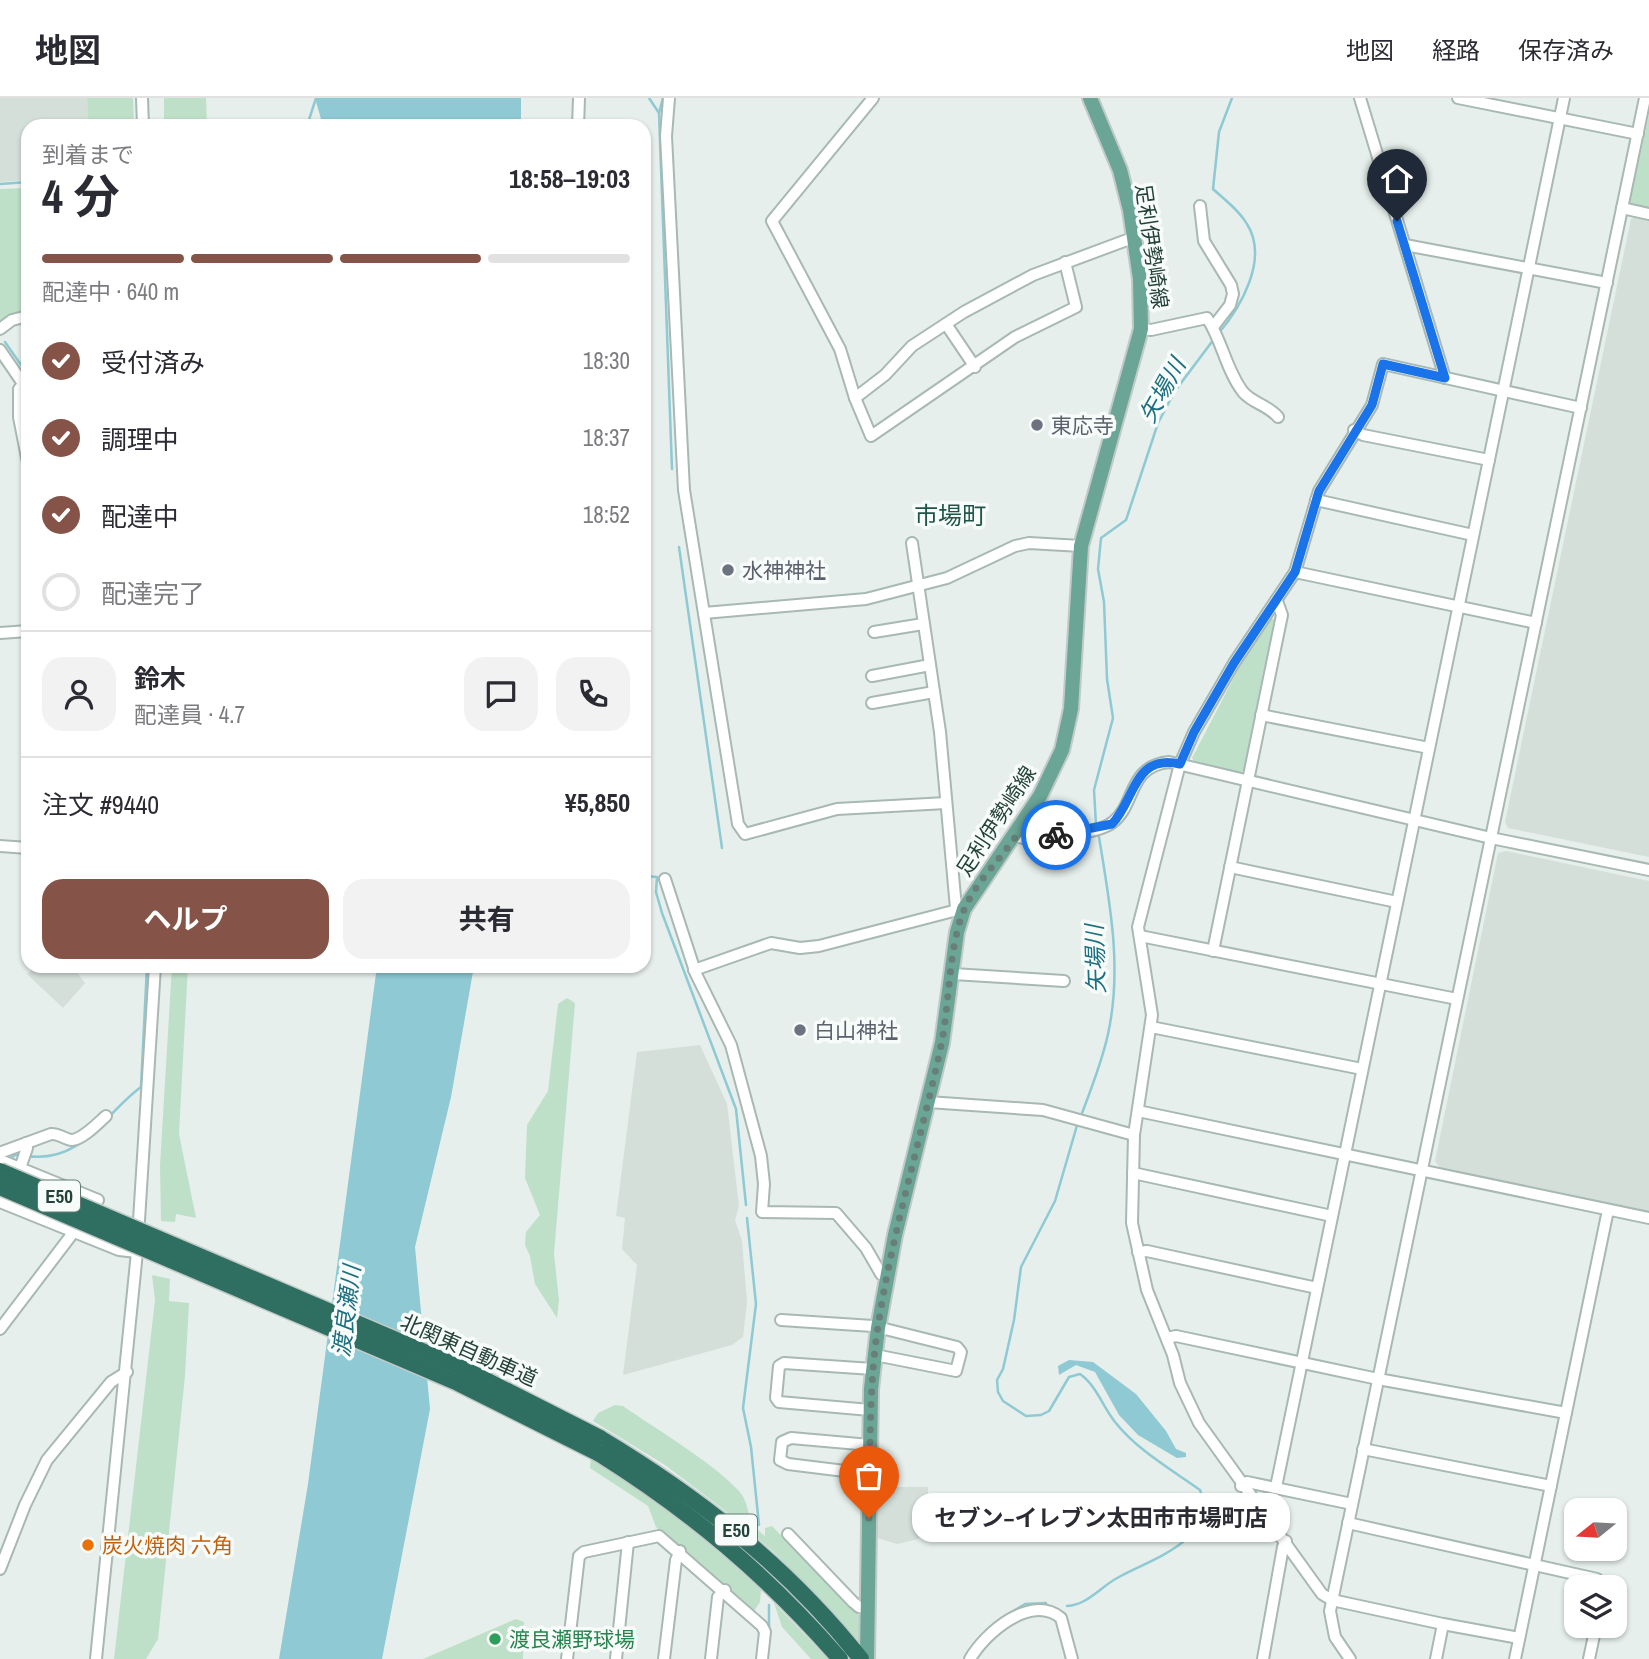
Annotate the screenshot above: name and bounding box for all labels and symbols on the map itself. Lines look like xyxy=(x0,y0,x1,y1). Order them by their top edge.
pin xyxy=(1367,149,1427,221)
street label: 足利伊勢崎線 xyxy=(1129,182,1175,310)
water label: 矢場川 xyxy=(1132,350,1194,428)
place label: 東応寺 xyxy=(1051,411,1114,440)
marker: 東応寺 xyxy=(1029,417,1045,433)
district label: 市場町 xyxy=(914,499,986,531)
place label: 水神神社 xyxy=(742,556,826,585)
marker: 水神神社 xyxy=(720,562,736,578)
street label: 足利伊勢崎線 xyxy=(950,760,1042,882)
courier xyxy=(1021,800,1091,870)
water label: 矢場川 xyxy=(1078,921,1112,994)
place label: 白山神社 xyxy=(814,1016,898,1045)
marker: 白山神社 xyxy=(792,1022,808,1038)
road number: E50 xyxy=(38,1180,80,1212)
water label: 渡良瀬川 xyxy=(325,1260,367,1359)
street label: 北関東自動車道 xyxy=(396,1307,542,1393)
pin xyxy=(839,1446,899,1518)
callout: セブン−イレブン太田市市場町店 xyxy=(911,1494,1289,1542)
north arrow xyxy=(1564,1498,1628,1561)
road number: E50 xyxy=(715,1514,757,1546)
place label: 炭火焼肉 六角 xyxy=(102,1531,233,1560)
marker: 炭火焼肉 六角 xyxy=(80,1537,96,1553)
place label: 渡良瀬野球場 xyxy=(509,1625,635,1654)
marker: 渡良瀬野球場 xyxy=(487,1631,503,1647)

